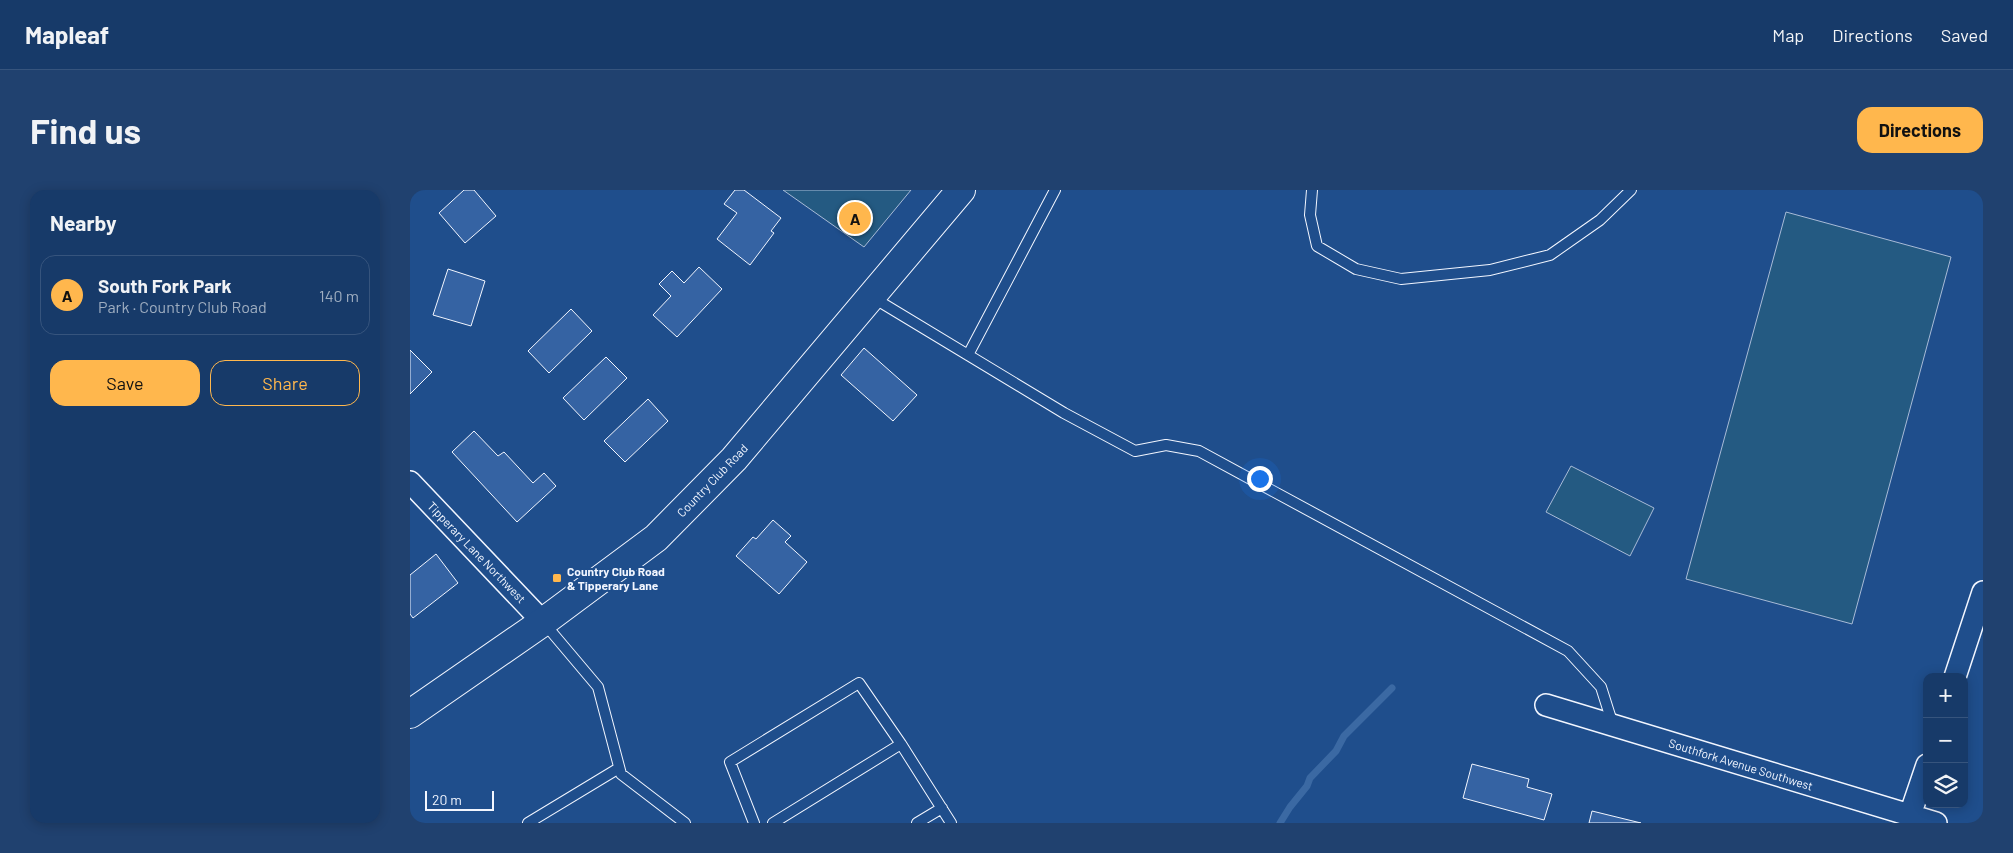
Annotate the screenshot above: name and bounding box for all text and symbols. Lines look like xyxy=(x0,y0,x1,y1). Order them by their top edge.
text: Mapleaf xyxy=(25,20,109,49)
text: Map xyxy=(1772,24,1804,46)
text: Directions xyxy=(1832,24,1913,46)
text: Saved xyxy=(1941,24,1988,46)
button: Directions xyxy=(1857,107,1983,153)
text: Find us xyxy=(30,109,141,151)
pin: A xyxy=(839,199,871,237)
text: Nearby xyxy=(50,210,116,235)
text: South Fork Park xyxy=(98,274,232,297)
text: A xyxy=(62,286,72,305)
text: 140 m xyxy=(319,286,359,305)
text: Park · Country Club Road xyxy=(98,297,267,316)
button: Save xyxy=(50,360,200,406)
button: Share xyxy=(210,360,360,406)
street label: Country Club Road xyxy=(674,441,750,519)
your location xyxy=(1247,466,1273,492)
street label: Tipperary Lane Northwest xyxy=(425,498,529,606)
place label: Country Club Road & Tipperary Lane xyxy=(567,564,665,592)
marker: Country Club Road & Tipperary Lane xyxy=(551,572,563,584)
map controls xyxy=(1923,673,1968,808)
button: + xyxy=(1923,673,1968,718)
button: − xyxy=(1923,718,1968,763)
street label: Southfork Avenue Southwest xyxy=(1667,735,1815,793)
button: layers xyxy=(1923,763,1968,808)
scale bar xyxy=(425,788,494,811)
text: 20 m xyxy=(432,791,462,808)

